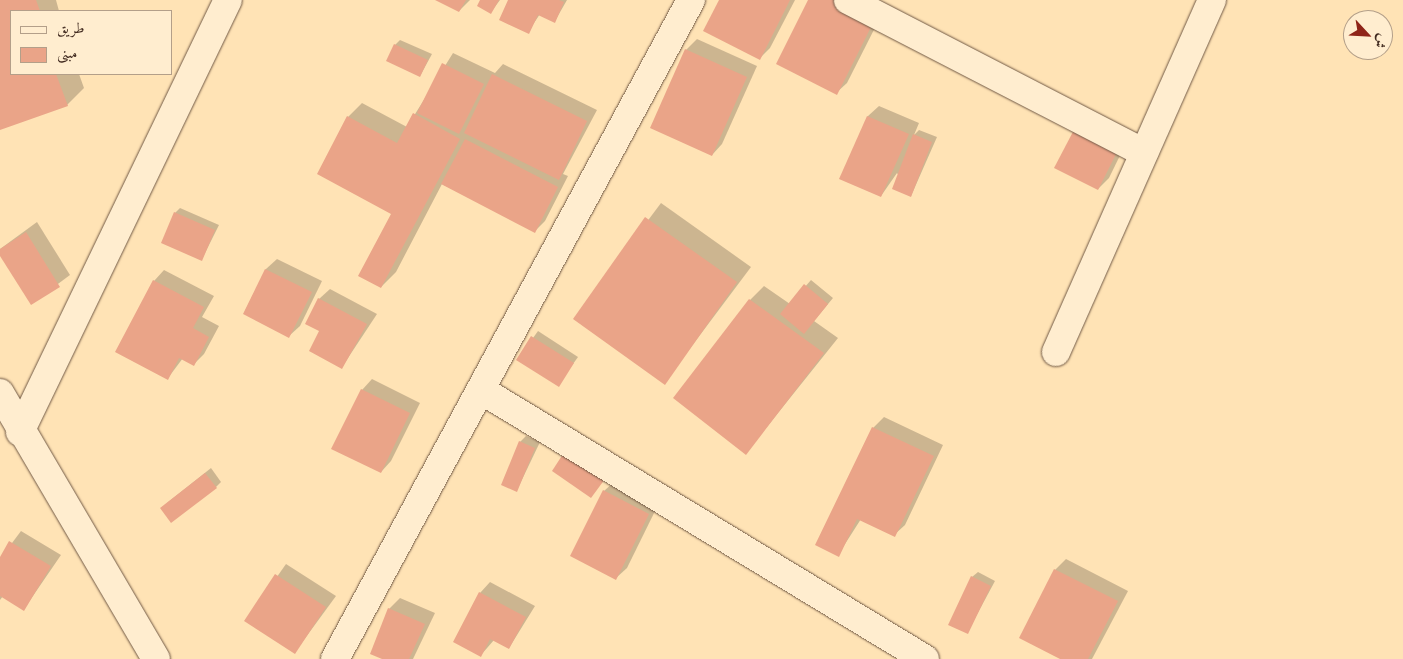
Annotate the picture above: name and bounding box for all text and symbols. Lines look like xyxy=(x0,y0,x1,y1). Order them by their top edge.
legend xyxy=(10,10,172,75)
north arrow xyxy=(1343,10,1393,60)
text: طريق xyxy=(57,19,84,38)
text: ش xyxy=(1370,31,1392,51)
text: مبنى xyxy=(57,44,77,63)

